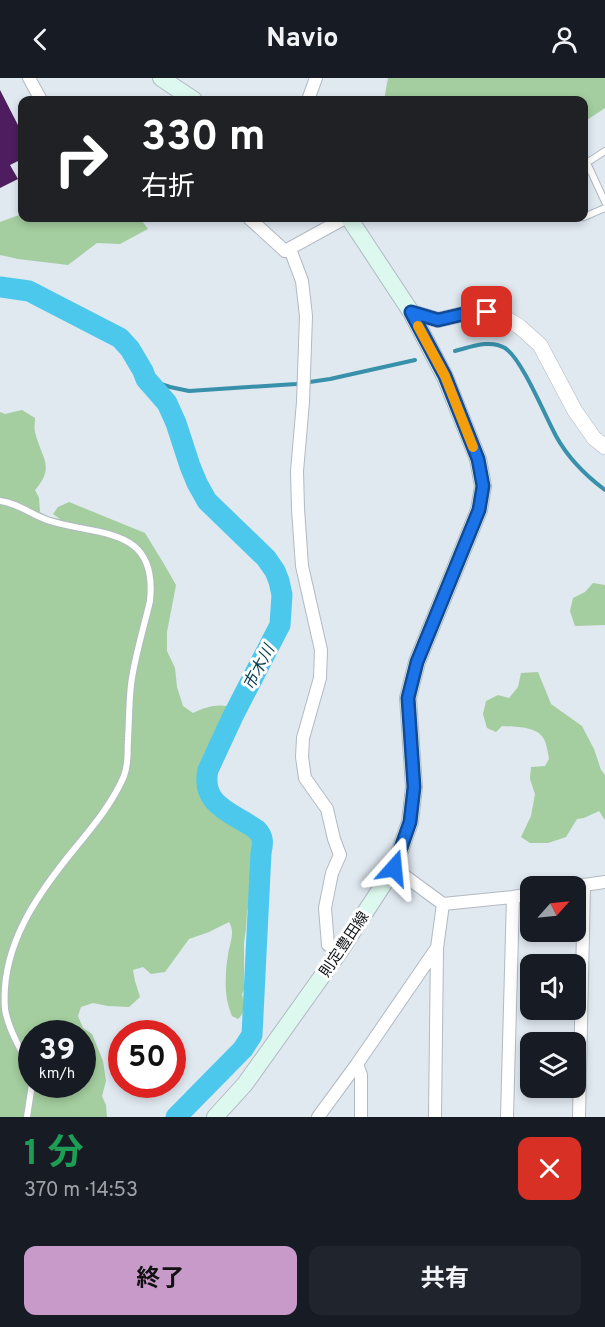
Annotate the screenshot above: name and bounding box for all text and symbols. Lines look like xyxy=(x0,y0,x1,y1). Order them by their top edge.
text: Navio xyxy=(266,22,339,56)
icon: back xyxy=(24,23,57,56)
icon: person xyxy=(548,23,581,56)
text: 330 m xyxy=(141,112,266,165)
icon: right xyxy=(42,120,120,198)
text: 右折 xyxy=(141,171,195,205)
pin xyxy=(461,286,512,337)
icon: arrive xyxy=(470,295,503,328)
water label: 市木川 xyxy=(240,640,281,694)
position arrow xyxy=(362,836,426,900)
north arrow xyxy=(520,876,586,942)
map controls xyxy=(520,876,586,1098)
street label: 則定豊田線 xyxy=(316,908,374,981)
button: sound xyxy=(520,954,586,1020)
speed limit sign: 50 xyxy=(108,1020,186,1098)
button: layers xyxy=(520,1032,586,1098)
text: 39 xyxy=(39,1033,75,1070)
text: km/h xyxy=(39,1065,75,1084)
text: 1 分 xyxy=(24,1132,83,1178)
button: close xyxy=(518,1137,581,1200)
text: 370 m · 14:53 xyxy=(24,1178,138,1204)
button: 終了 xyxy=(24,1246,297,1315)
button: 共有 xyxy=(309,1246,581,1315)

